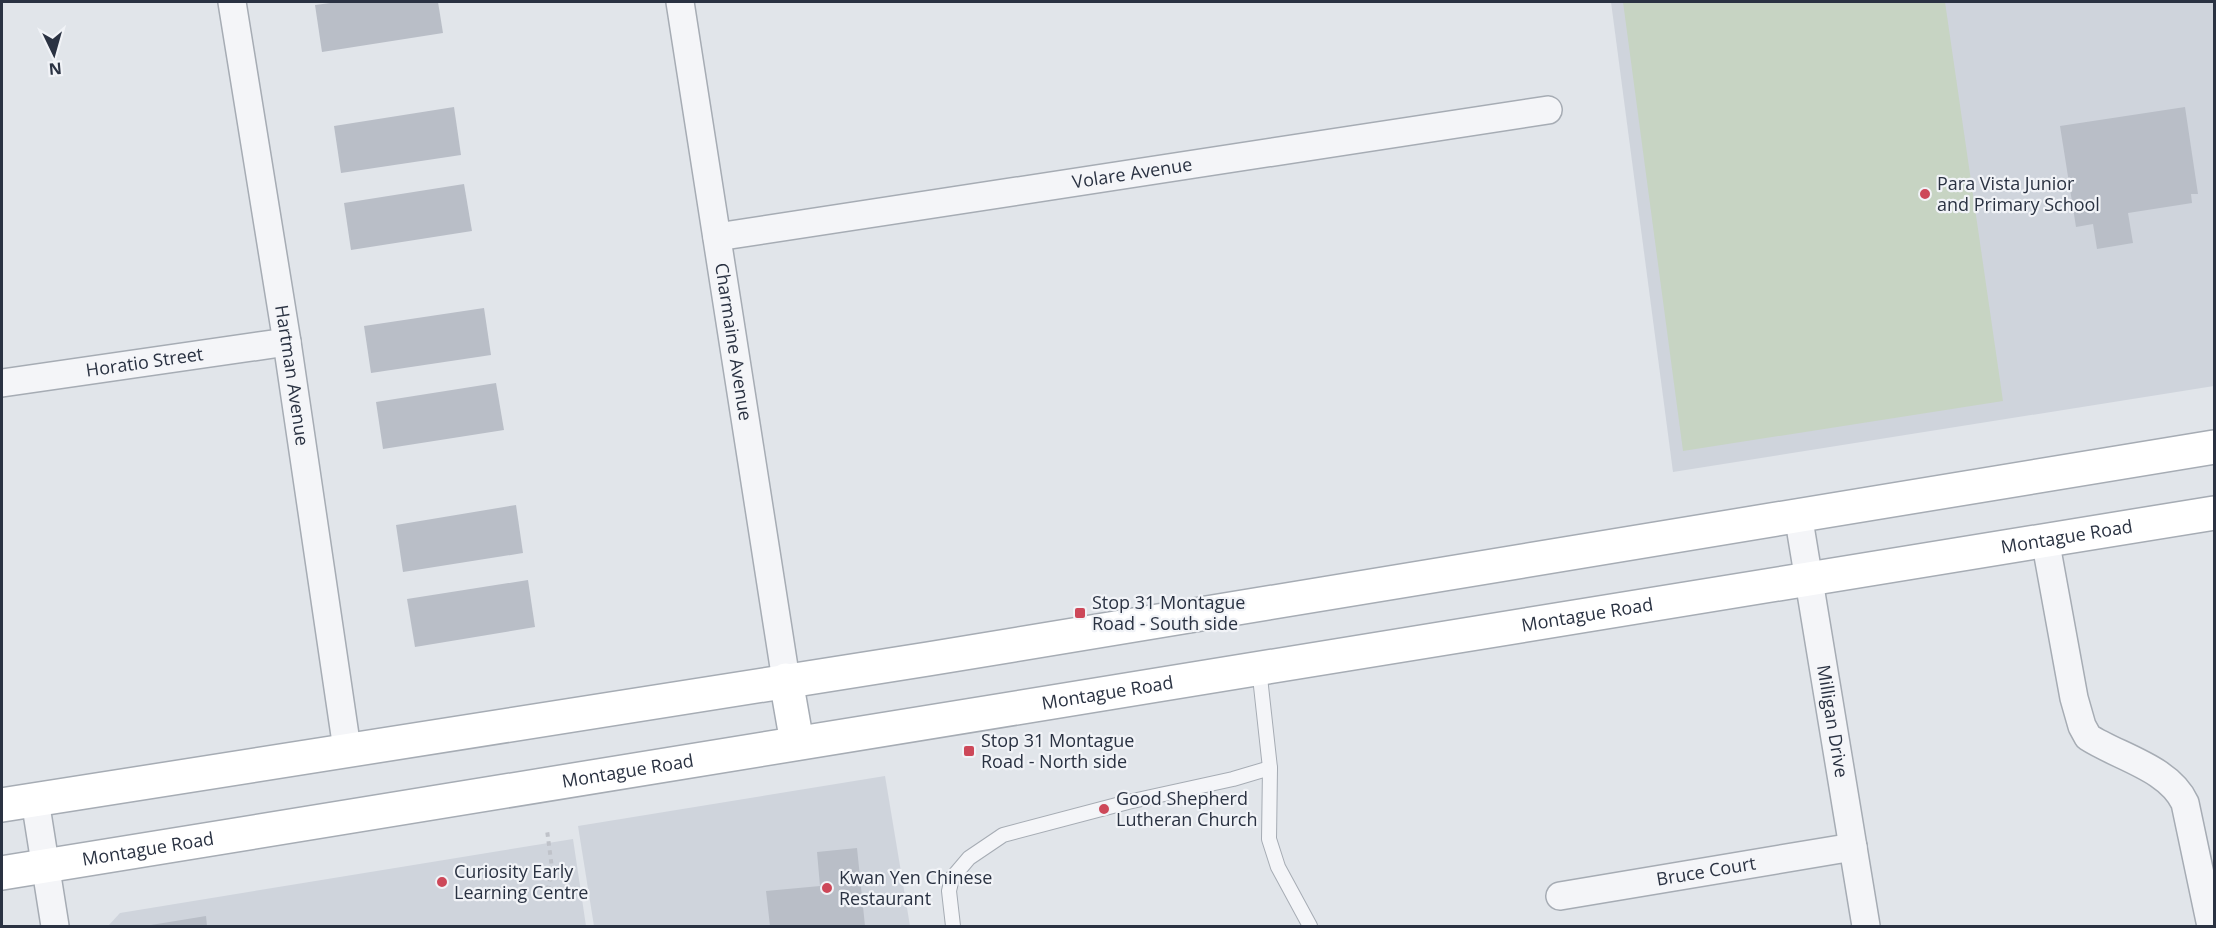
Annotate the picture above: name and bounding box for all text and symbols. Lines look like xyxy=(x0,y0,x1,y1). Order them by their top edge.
north arrow xyxy=(24,24,84,84)
text: N xyxy=(48,57,63,80)
street label: Volare Avenue xyxy=(1070,152,1194,194)
place label: Para Vista Junior and Primary School xyxy=(1937,171,2100,216)
marker: Para Vista Junior and Primary School xyxy=(1918,187,1932,201)
street label: Charmaine Avenue xyxy=(710,261,758,422)
street label: Hartman Avenue xyxy=(270,303,315,447)
street label: Horatio Street xyxy=(84,341,205,382)
street label: Montague Road xyxy=(1999,513,2134,558)
place label: Stop 31 Montague Road - South side xyxy=(1092,590,1245,635)
street label: Montague Road xyxy=(1519,591,1655,637)
marker: Stop 31 Montague Road - South side xyxy=(1073,606,1087,620)
street label: Milligan Drive xyxy=(1812,663,1854,779)
street label: Montague Road xyxy=(1040,670,1175,715)
place label: Stop 31 Montague Road - North side xyxy=(981,728,1134,773)
marker: Stop 31 Montague Road - North side xyxy=(962,744,976,758)
street label: Montague Road xyxy=(560,748,695,793)
place label: Good Shepherd Lutheran Church xyxy=(1116,786,1258,831)
marker: Good Shepherd Lutheran Church xyxy=(1097,802,1111,816)
street label: Montague Road xyxy=(80,826,216,871)
street label: Bruce Court xyxy=(1654,850,1757,891)
place label: Curiosity Early Learning Centre xyxy=(454,859,588,904)
place label: Kwan Yen Chinese Restaurant xyxy=(839,865,992,910)
marker: Curiosity Early Learning Centre xyxy=(435,875,449,889)
marker: Kwan Yen Chinese Restaurant xyxy=(820,881,834,895)

